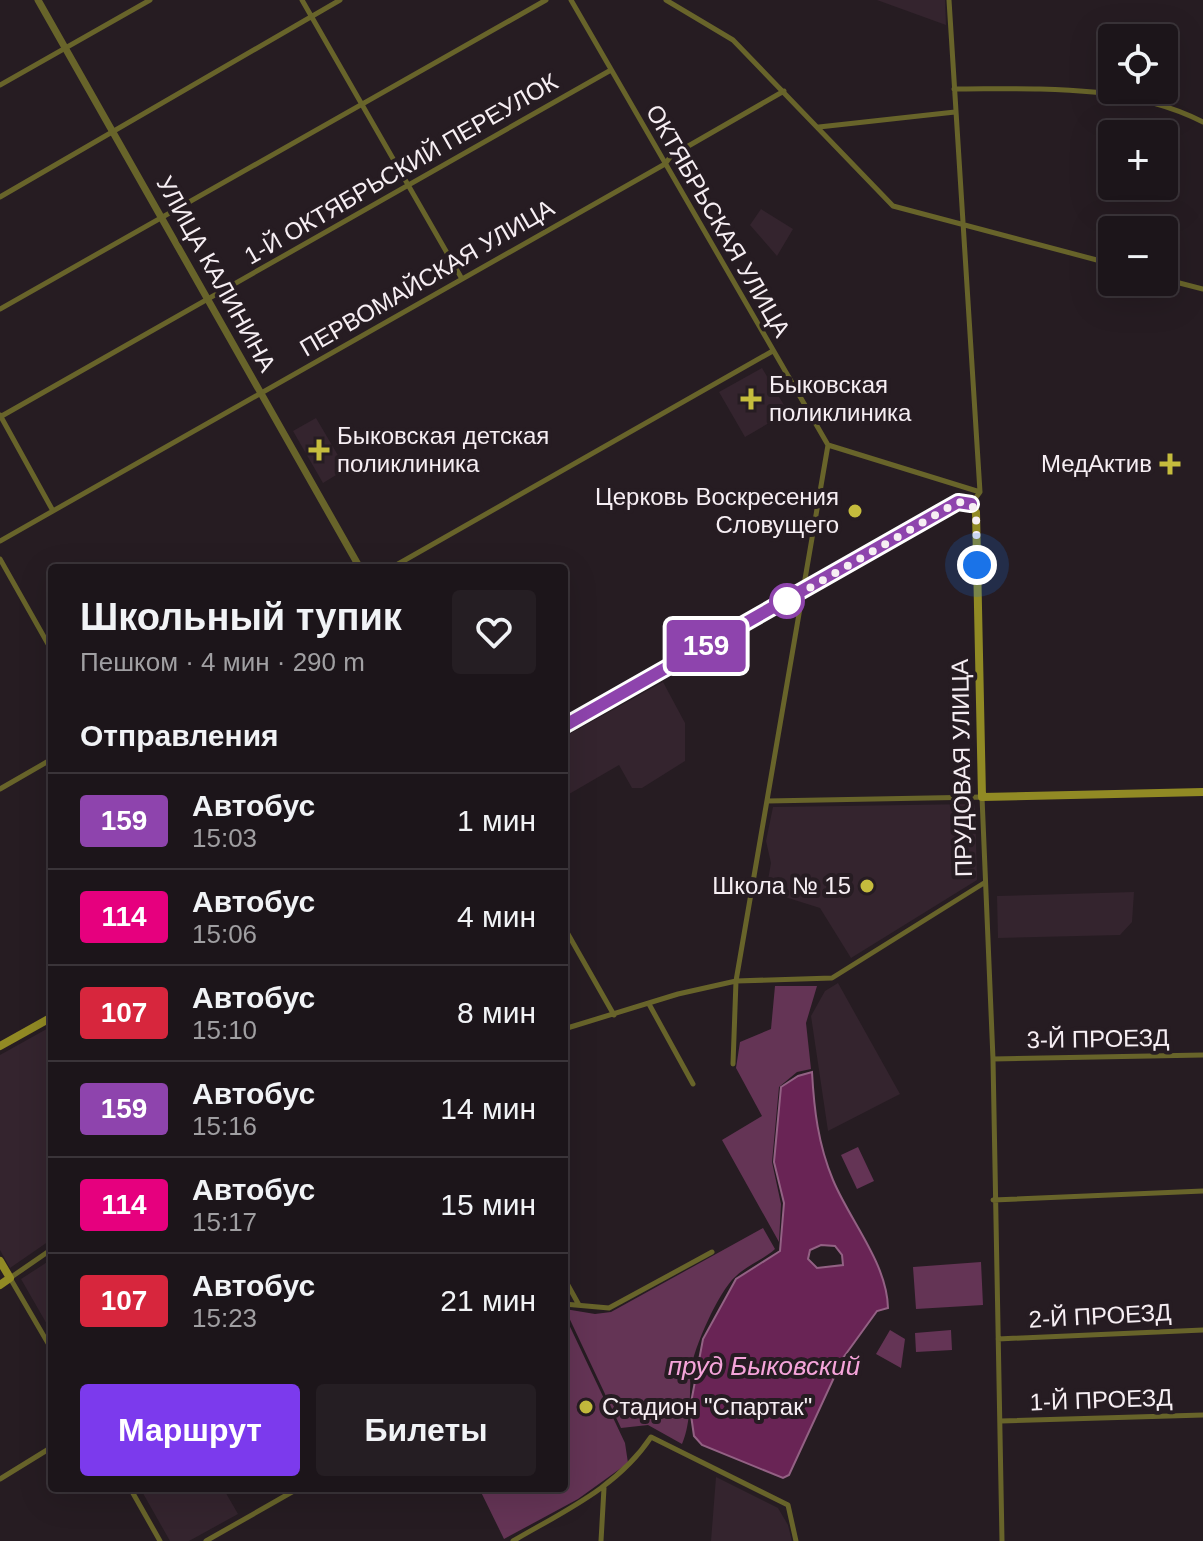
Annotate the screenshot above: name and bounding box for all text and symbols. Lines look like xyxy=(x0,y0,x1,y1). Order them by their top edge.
map controls xyxy=(1098,24,1178,296)
button: locate xyxy=(1098,24,1178,104)
street label: 1-Й ОКТЯБРЬСКИЙ ПЕРЕУЛОК xyxy=(239,68,562,269)
street label: ОКТЯБРЬСКАЯ УЛИЦА xyxy=(641,100,796,342)
button: + xyxy=(1098,120,1178,200)
street label: УЛИЦА КАЛИНИНА xyxy=(151,171,281,376)
street label: ПЕРВОМАЙСКАЯ УЛИЦА xyxy=(295,194,559,361)
button: − xyxy=(1098,216,1178,296)
place label: Быковская поликлиника xyxy=(769,371,912,426)
marker: Быковская поликлиника xyxy=(740,388,762,410)
place label: Быковская детская поликлиника xyxy=(337,422,549,477)
marker: Быковская детская поликлиника xyxy=(308,439,330,461)
place label: МедАктив xyxy=(1041,450,1152,477)
marker: МедАктив xyxy=(1159,453,1181,475)
place label: Церковь Воскресения Словущего xyxy=(595,483,839,538)
marker: Церковь Воскресения Словущего xyxy=(846,502,864,520)
your location xyxy=(957,545,997,585)
unlabelled marker xyxy=(770,584,804,618)
button: heart xyxy=(452,590,536,674)
text: Школьный тупик xyxy=(80,596,402,638)
line badge: 159 xyxy=(660,620,752,672)
text: 159 xyxy=(683,630,729,661)
text: Пешком · 4 мин · 290 m xyxy=(80,647,365,677)
street label: ПРУДОВАЯ УЛИЦА xyxy=(946,659,977,877)
text: Отправления xyxy=(80,719,279,752)
text: Автобус xyxy=(192,789,315,822)
text: 1 мин xyxy=(457,804,536,837)
text: 159 xyxy=(101,805,147,836)
text: 15:03 xyxy=(192,823,257,853)
place label: Школа № 15 xyxy=(712,872,851,899)
marker: Школа № 15 xyxy=(858,877,876,895)
text: Автобус xyxy=(192,885,315,918)
text: 4 мин xyxy=(457,900,536,933)
text: 114 xyxy=(101,901,147,932)
text: 15:06 xyxy=(192,919,257,949)
text: Автобус xyxy=(192,981,315,1014)
text: 8 мин xyxy=(457,996,536,1029)
text: 107 xyxy=(101,997,147,1028)
text: 15:10 xyxy=(192,1015,257,1045)
street label: 3-Й ПРОЕЗД xyxy=(1026,1024,1170,1053)
text: Автобус xyxy=(192,1077,315,1110)
text: 14 мин xyxy=(440,1092,536,1125)
text: 159 xyxy=(101,1093,147,1124)
text: 15:16 xyxy=(192,1111,257,1141)
text: Автобус xyxy=(192,1173,315,1206)
text: 15 мин xyxy=(440,1188,536,1221)
text: 114 xyxy=(101,1189,147,1220)
text: 15:17 xyxy=(192,1207,257,1237)
text: Автобус xyxy=(192,1269,315,1302)
text: 21 мин xyxy=(440,1284,536,1317)
text: 107 xyxy=(101,1285,147,1316)
street label: 2-Й ПРОЕЗД xyxy=(1028,1298,1172,1333)
text: 15:23 xyxy=(192,1303,257,1333)
water label: пруд Быковский xyxy=(668,1351,860,1381)
button: Маршрут xyxy=(80,1384,300,1476)
button: Билеты xyxy=(316,1384,536,1476)
street label: 1-Й ПРОЕЗД xyxy=(1029,1384,1173,1415)
place label: Стадион "Спартак" xyxy=(602,1393,812,1420)
marker: Стадион "Спартак" xyxy=(577,1398,595,1416)

